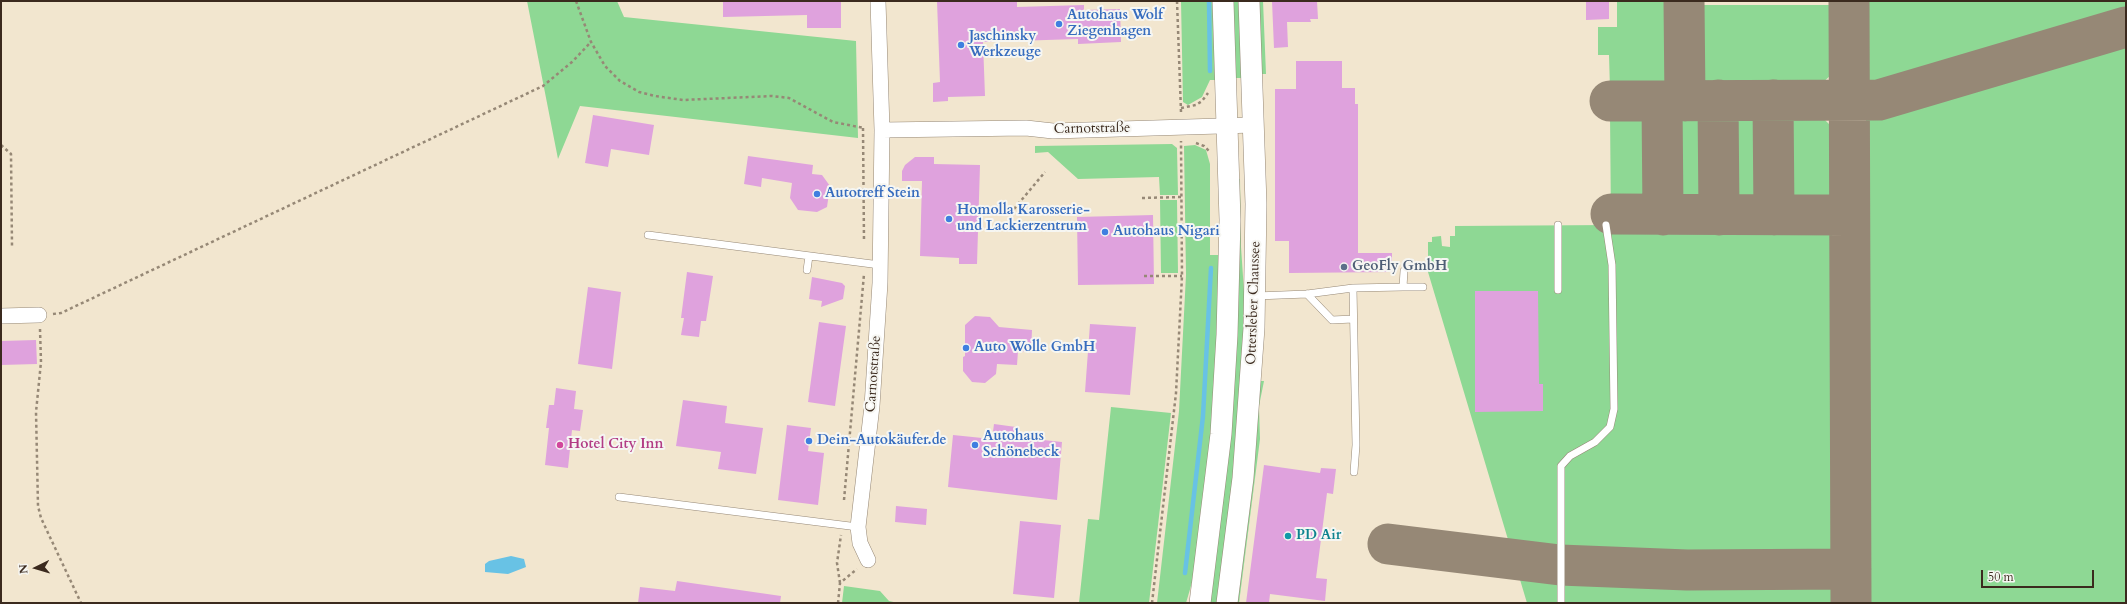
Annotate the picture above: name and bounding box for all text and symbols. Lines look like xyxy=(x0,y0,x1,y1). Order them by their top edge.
place label: Autohaus Wolf Ziegenhagen xyxy=(1067,8,1163,40)
marker: Autohaus Wolf Ziegenhagen xyxy=(1054,19,1064,29)
place label: Jaschinsky Werkzeuge xyxy=(969,29,1041,62)
marker: Jaschinsky Werkzeuge xyxy=(956,40,966,50)
street label: Carnotstraße xyxy=(1053,120,1131,138)
place label: Autotreff Stein xyxy=(825,186,920,202)
marker: Autotreff Stein xyxy=(812,189,822,199)
place label: Homolla Karosserie- und Lackierzentrum xyxy=(957,203,1090,236)
marker: Homolla Karosserie- und Lackierzentrum xyxy=(944,214,954,224)
place label: Autohaus Nigari xyxy=(1113,224,1220,240)
marker: Autohaus Nigari xyxy=(1100,227,1110,237)
street label: Ottersleber Chaussee xyxy=(1243,241,1265,365)
place label: GeoFly GmbH xyxy=(1352,259,1447,275)
marker: GeoFly GmbH xyxy=(1339,262,1349,272)
street label: Carnotstraße xyxy=(863,335,885,413)
place label: Auto Wolle GmbH xyxy=(974,340,1095,356)
marker: Auto Wolle GmbH xyxy=(961,343,971,353)
place label: Autohaus Schönebeck xyxy=(983,429,1060,462)
place label: Dein-Autokäufer.de xyxy=(817,433,947,449)
marker: Dein-Autokäufer.de xyxy=(804,436,814,446)
place label: Hotel City Inn xyxy=(568,437,664,453)
marker: Hotel City Inn xyxy=(555,440,565,450)
marker: Autohaus Schönebeck xyxy=(970,440,980,450)
place label: PD Air xyxy=(1296,528,1341,544)
marker: PD Air xyxy=(1283,531,1293,541)
north arrow xyxy=(16,548,56,588)
scale bar xyxy=(1983,562,2096,588)
text: N xyxy=(16,564,31,575)
text: 50 m xyxy=(1988,569,2014,585)

